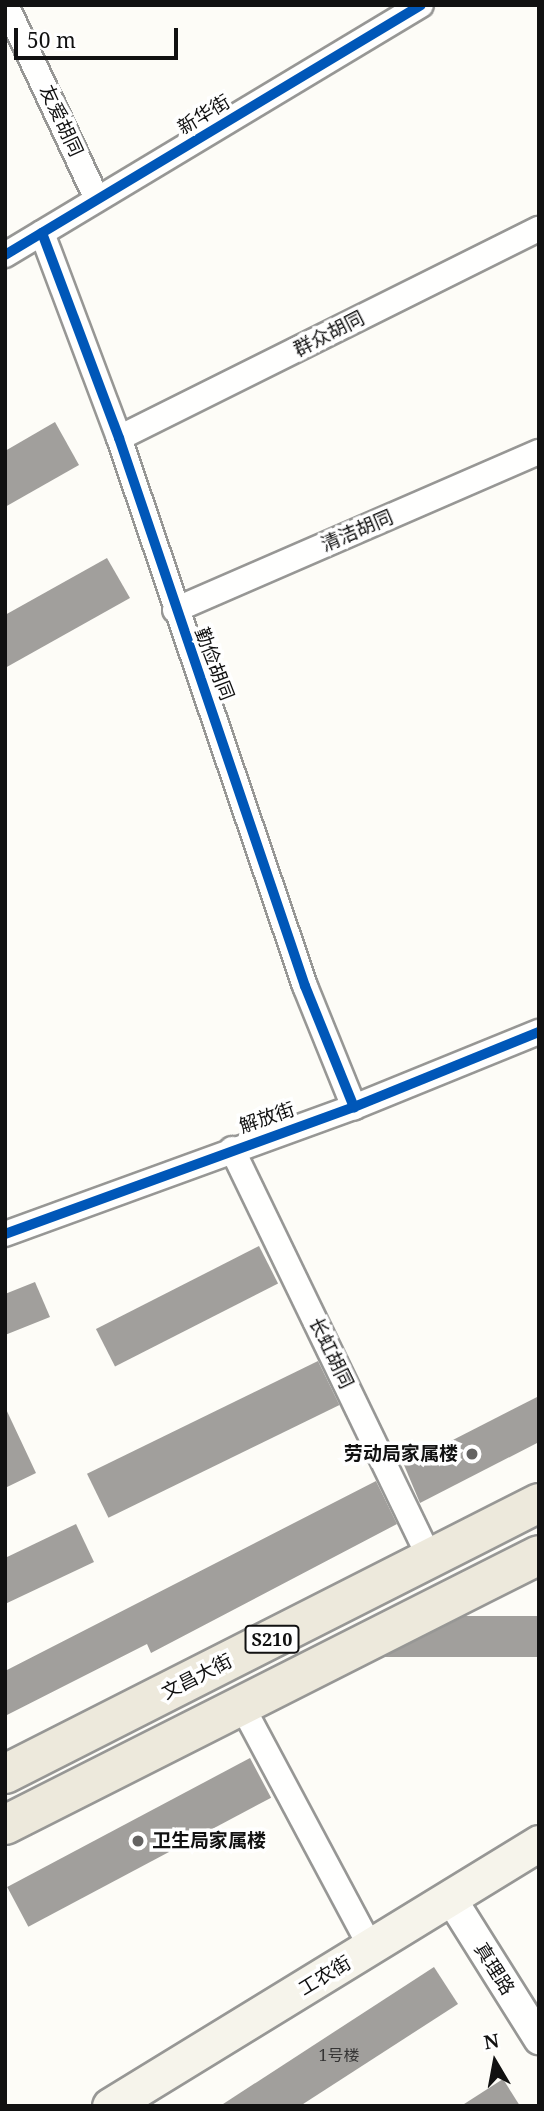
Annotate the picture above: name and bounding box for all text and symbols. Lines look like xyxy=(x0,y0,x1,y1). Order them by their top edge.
scale bar xyxy=(18,14,182,58)
text: 50 m xyxy=(27,26,76,54)
street label: 友爱胡同 xyxy=(35,82,87,160)
street label: 新华街 xyxy=(174,91,234,139)
street label: 群众胡同 xyxy=(290,307,368,361)
street label: 清洁胡同 xyxy=(318,506,396,556)
street label: 勤俭胡同 xyxy=(190,624,238,704)
street label: 解放街 xyxy=(236,1098,298,1138)
street label: 长虹胡同 xyxy=(304,1314,358,1392)
place label: 劳动局家属楼 xyxy=(344,1443,458,1465)
marker: 劳动局家属楼 xyxy=(464,1446,480,1462)
road number: S210 xyxy=(244,1624,300,1654)
street label: 文昌大街 xyxy=(158,1650,236,1704)
place label: 卫生局家属楼 xyxy=(152,1830,266,1852)
marker: 卫生局家属楼 xyxy=(130,1833,146,1849)
street label: 真理路 xyxy=(469,1939,519,1999)
street label: 工农街 xyxy=(295,1952,355,2000)
north arrow xyxy=(460,2027,530,2097)
text: N xyxy=(482,2027,501,2055)
house number: 1号楼 xyxy=(319,2045,359,2065)

